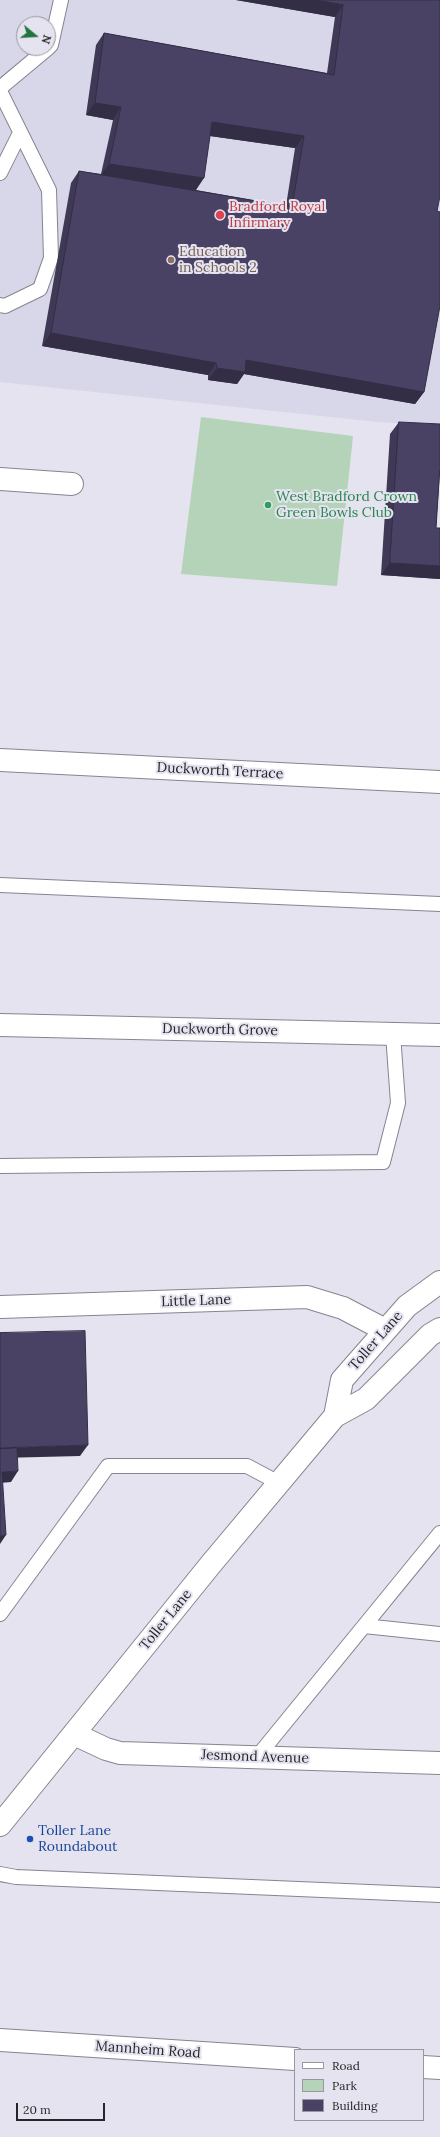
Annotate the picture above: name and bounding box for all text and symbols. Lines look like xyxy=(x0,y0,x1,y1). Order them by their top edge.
north arrow xyxy=(16,16,56,56)
text: N xyxy=(38,33,54,46)
place label: Bradford Royal Infirmary xyxy=(229,199,325,232)
marker: Bradford Royal Infirmary xyxy=(214,209,226,221)
place label: Education in Schools 2 xyxy=(179,244,257,276)
marker: Education in Schools 2 xyxy=(166,255,176,265)
place label: West Bradford Crown Green Bowls Club xyxy=(276,489,417,522)
marker: West Bradford Crown Green Bowls Club xyxy=(263,500,273,510)
street label: Duckworth Terrace xyxy=(156,759,284,783)
street label: Duckworth Grove xyxy=(162,1021,278,1039)
street label: Little Lane xyxy=(161,1291,231,1311)
street label: Toller Lane xyxy=(346,1308,406,1374)
street label: Toller Lane xyxy=(136,1586,196,1654)
street label: Jesmond Avenue xyxy=(201,1747,309,1767)
place label: Toller Lane Roundabout xyxy=(38,1823,117,1856)
marker: Toller Lane Roundabout xyxy=(25,1834,35,1844)
street label: Mannheim Road xyxy=(95,2038,201,2062)
legend xyxy=(294,2049,424,2121)
text: Road xyxy=(332,2058,360,2073)
text: Park xyxy=(332,2078,357,2093)
scale bar xyxy=(18,2095,107,2121)
text: Building xyxy=(332,2098,378,2113)
text: 20 m xyxy=(23,2102,51,2117)

